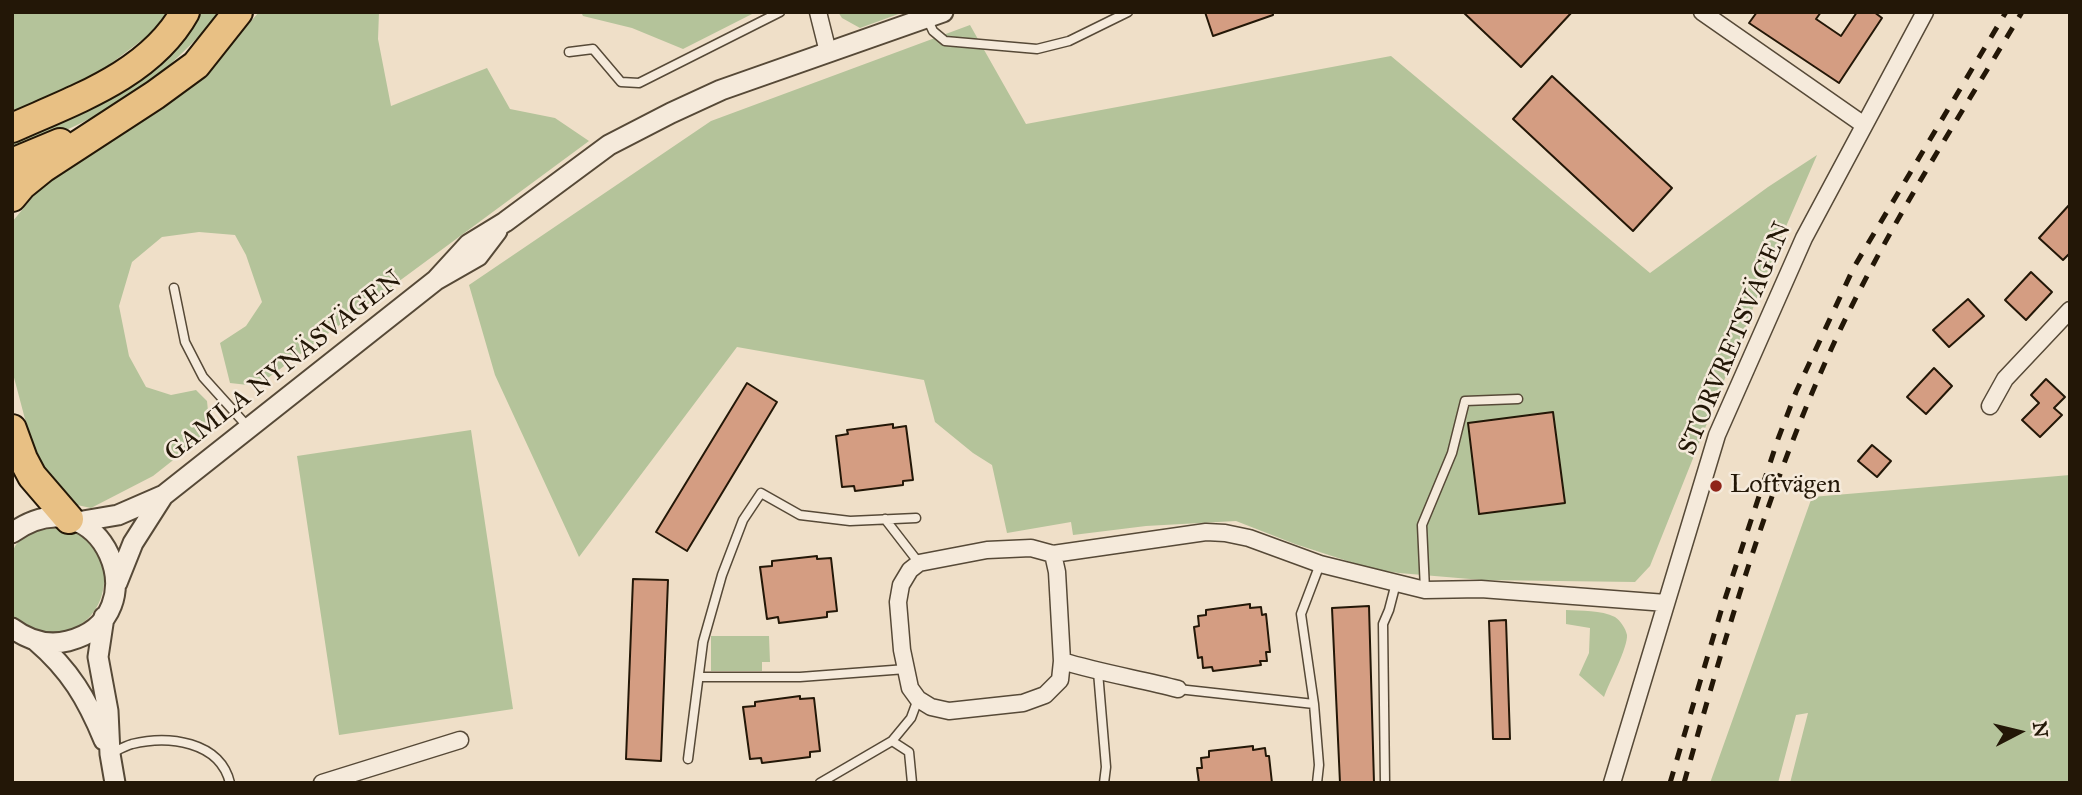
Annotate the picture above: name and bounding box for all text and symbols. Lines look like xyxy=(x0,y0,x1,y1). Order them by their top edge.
street label: STORVRETSVÄGEN xyxy=(1673,218,1799,460)
street label: GAMLA NYNÄSVÄGEN xyxy=(159,265,409,469)
place label: Loftvägen xyxy=(1730,470,1841,502)
marker: Loftvägen xyxy=(1708,478,1724,494)
north arrow xyxy=(1984,697,2054,767)
text: N xyxy=(2028,720,2053,739)

